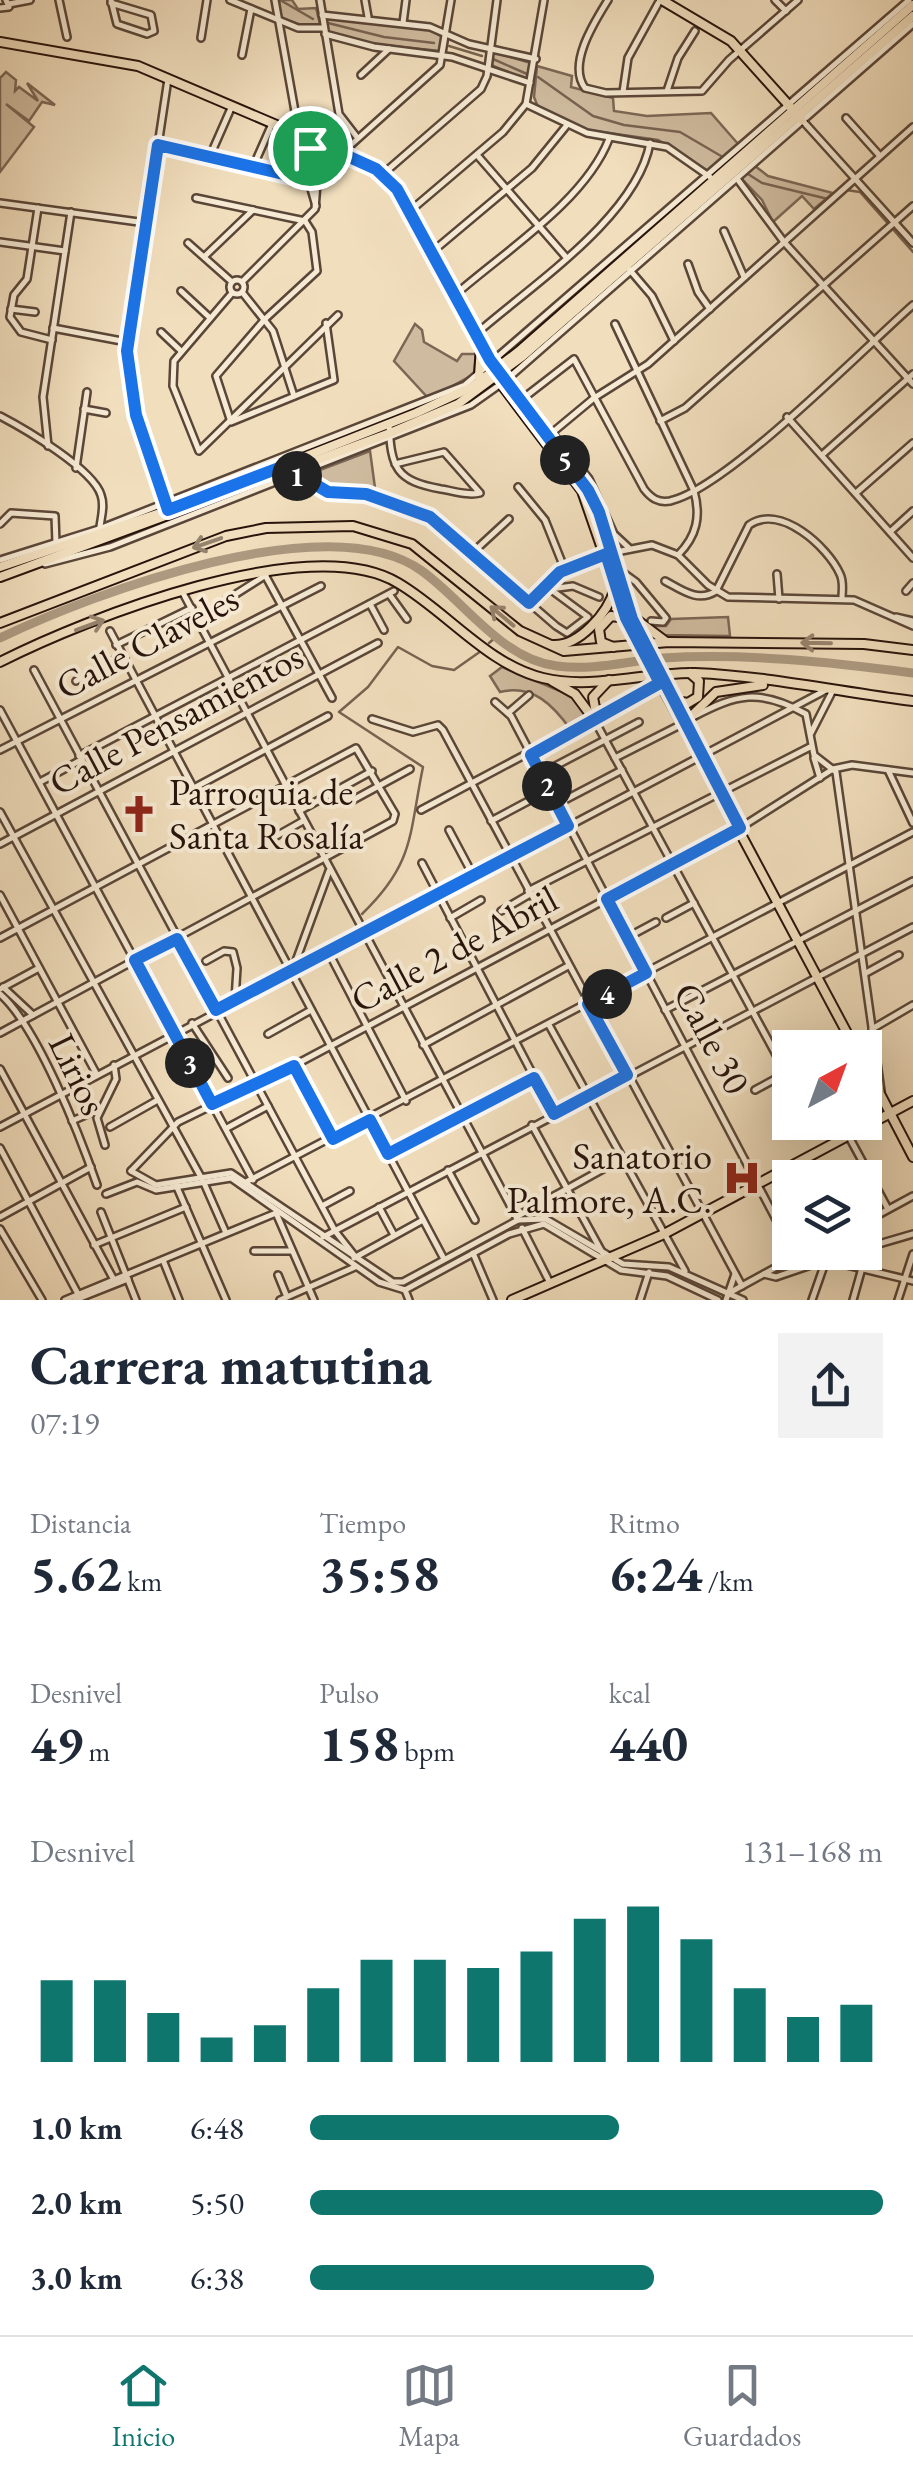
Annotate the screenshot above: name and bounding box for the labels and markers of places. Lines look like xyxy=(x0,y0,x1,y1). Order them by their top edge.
pin xyxy=(268,106,353,191)
pin: 5 xyxy=(540,435,590,485)
pin: 1 xyxy=(272,451,322,501)
pin: 2 xyxy=(522,761,572,811)
place label: Parroquia de Santa Rosalía xyxy=(169,767,364,860)
church icon: Parroquia de Santa Rosalía xyxy=(118,793,160,835)
pin: 4 xyxy=(582,969,632,1019)
pin: 3 xyxy=(165,1038,215,1088)
place label: Sanatorio Palmore, A.C. xyxy=(507,1131,712,1224)
hospital icon: Sanatorio Palmore, A.C. xyxy=(721,1157,763,1199)

